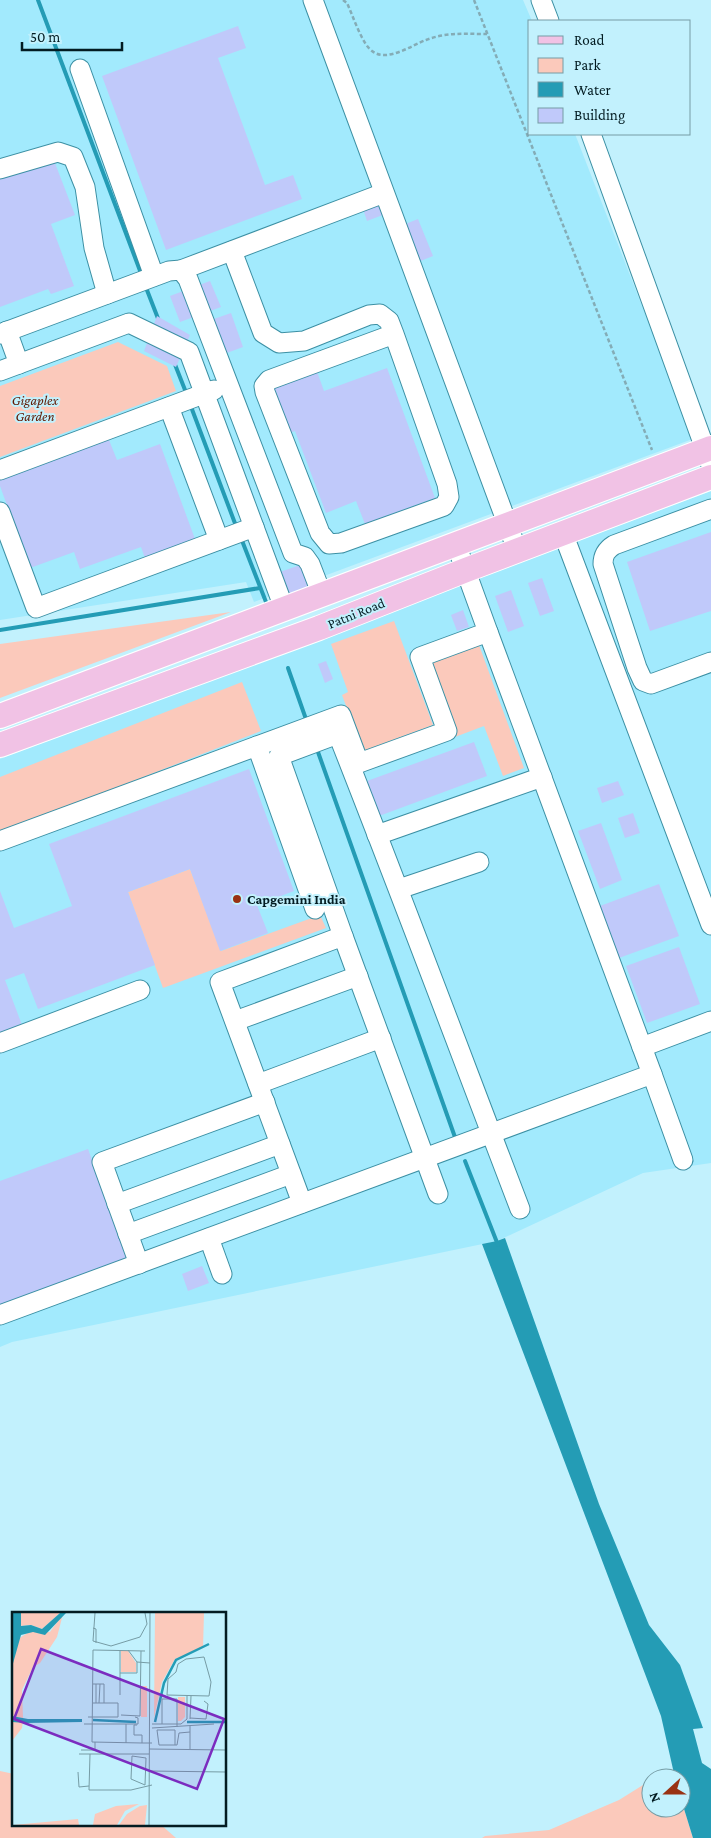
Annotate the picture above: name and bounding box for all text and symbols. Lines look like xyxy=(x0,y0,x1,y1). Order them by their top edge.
scale bar xyxy=(22,20,122,52)
legend xyxy=(528,20,691,135)
text: 50 m xyxy=(30,29,60,45)
text: Road xyxy=(574,32,605,48)
text: Park xyxy=(574,57,601,73)
text: Water xyxy=(574,82,611,98)
text: Building xyxy=(574,107,625,124)
park label: Gigaplex Garden xyxy=(12,392,59,424)
street label: Patni Road xyxy=(325,594,387,632)
place label: Capgemini India xyxy=(247,891,346,907)
marker: Capgemini India xyxy=(231,893,243,905)
inset map xyxy=(12,1612,226,1826)
north arrow xyxy=(641,1768,691,1818)
text: N xyxy=(645,1790,663,1805)

